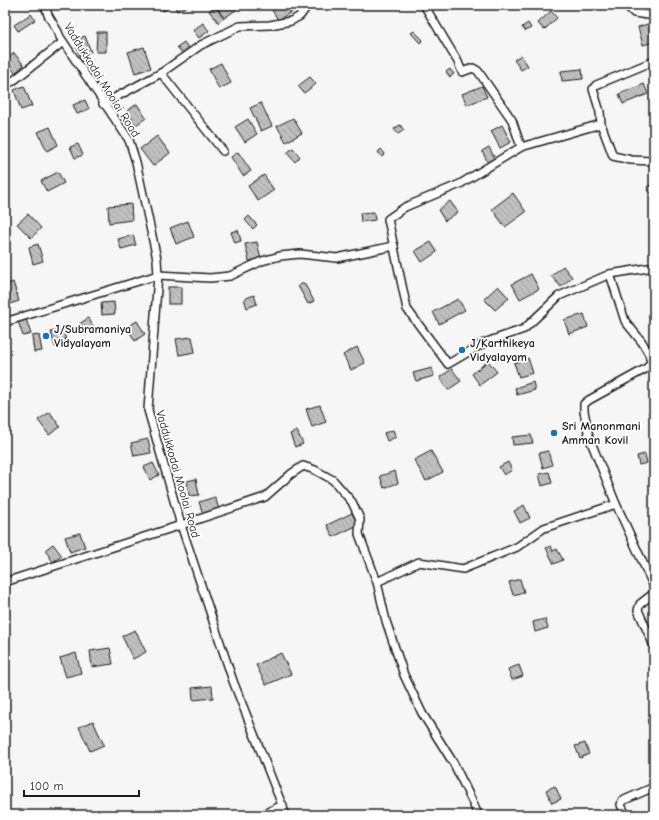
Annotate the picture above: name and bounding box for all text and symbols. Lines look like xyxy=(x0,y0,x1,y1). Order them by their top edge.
street label: Vaddukkodai Moolai Road xyxy=(61,20,143,140)
place label: J/Subramaniya Vidyalayam xyxy=(54,322,131,350)
marker: J/Subramaniya Vidyalayam xyxy=(41,331,51,341)
place label: J/Karthikeya Vidyalayam xyxy=(470,336,535,364)
marker: J/Karthikeya Vidyalayam xyxy=(457,345,467,355)
street label: Vaddukkodai Moolai Road xyxy=(153,409,203,539)
place label: Sri Manonmani Amman Kovil xyxy=(562,419,641,447)
marker: Sri Manonmani Amman Kovil xyxy=(549,428,559,438)
scale bar xyxy=(24,772,139,798)
text: 100 m xyxy=(30,779,63,793)

